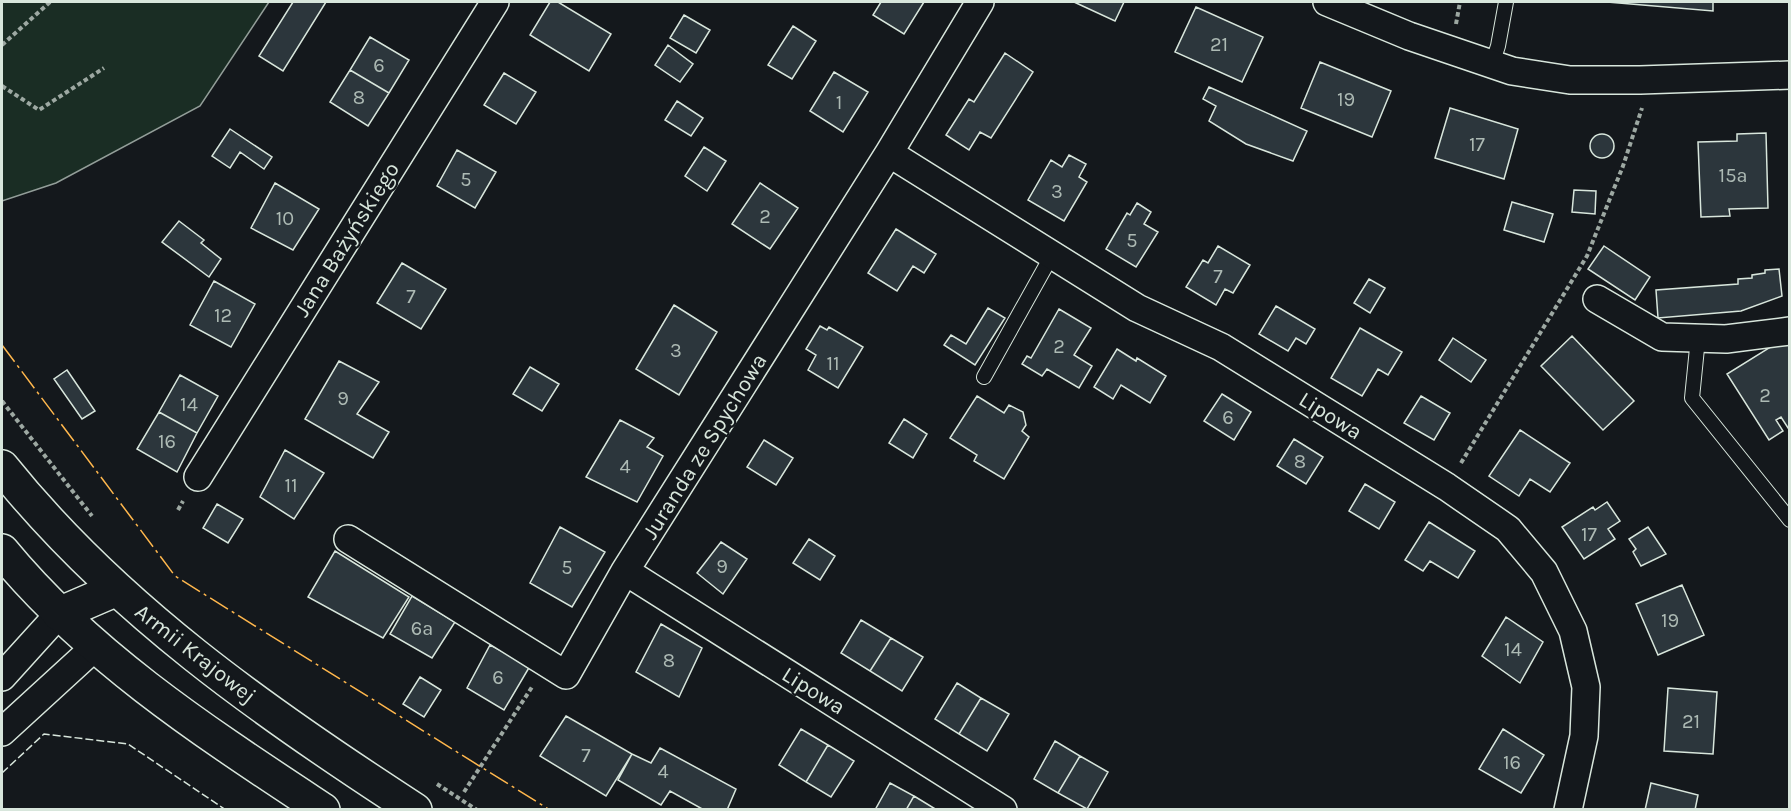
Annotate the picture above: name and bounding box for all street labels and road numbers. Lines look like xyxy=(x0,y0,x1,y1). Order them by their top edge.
street label: Jana Bażyńskiego xyxy=(289,157,405,322)
street label: Juranda ze Spychowa xyxy=(637,349,773,544)
street label: Lipowa xyxy=(1294,386,1367,445)
street label: Armii Krajowej xyxy=(130,599,261,709)
street label: Lipowa xyxy=(777,661,850,720)

